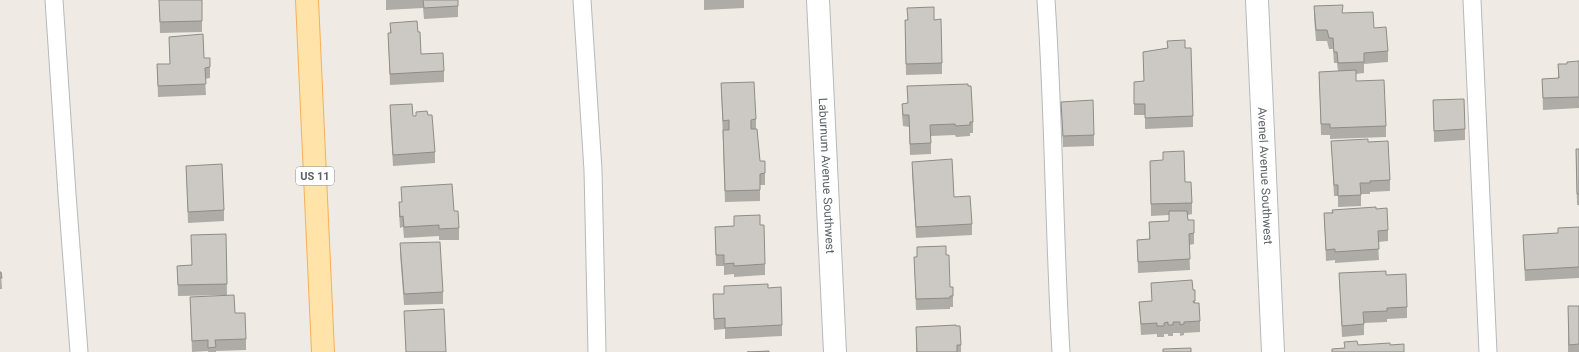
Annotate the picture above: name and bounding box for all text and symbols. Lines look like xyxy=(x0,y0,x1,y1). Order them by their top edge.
street label: Laburnum Avenue Southwest xyxy=(816,97,837,254)
street label: Avenel Avenue Southwest xyxy=(1255,107,1275,245)
road number: US 11 xyxy=(296,167,334,185)

